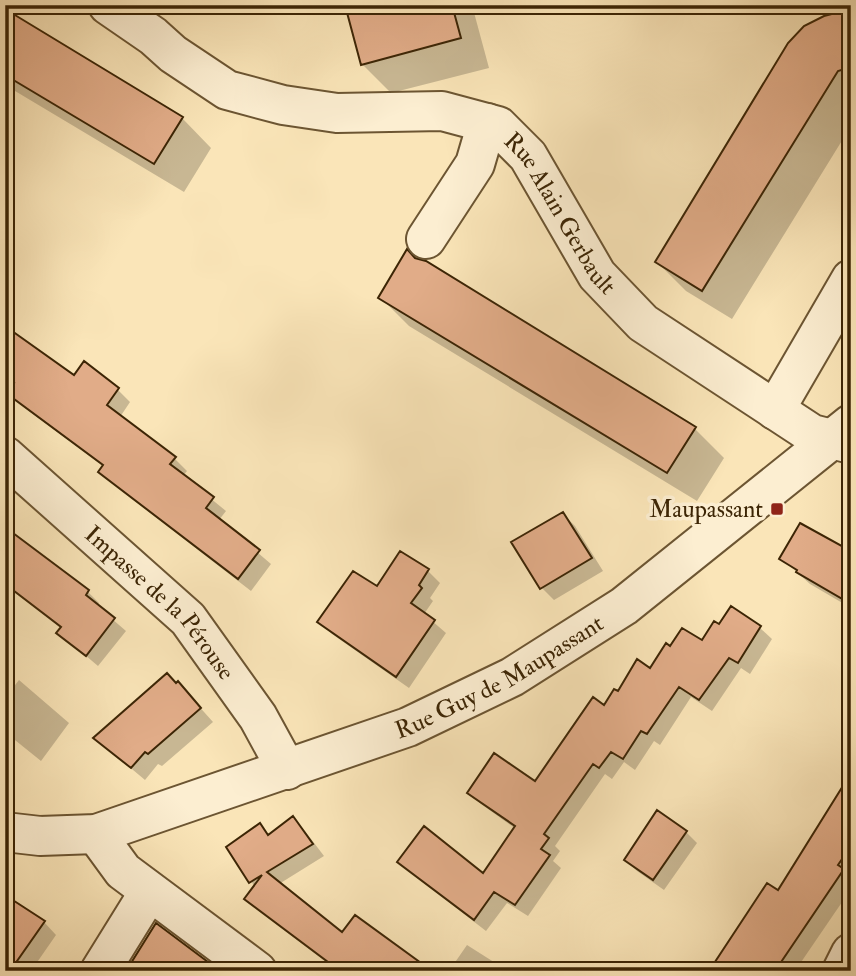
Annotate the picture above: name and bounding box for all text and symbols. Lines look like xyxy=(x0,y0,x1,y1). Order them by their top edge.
street label: Rue Alain Gerbault xyxy=(497,126,623,302)
place label: Maupassant xyxy=(649,494,763,525)
marker: Maupassant xyxy=(769,501,785,517)
street label: Impasse de la Pérouse xyxy=(78,519,242,686)
street label: Rue Guy de Maupassant xyxy=(391,608,610,746)

